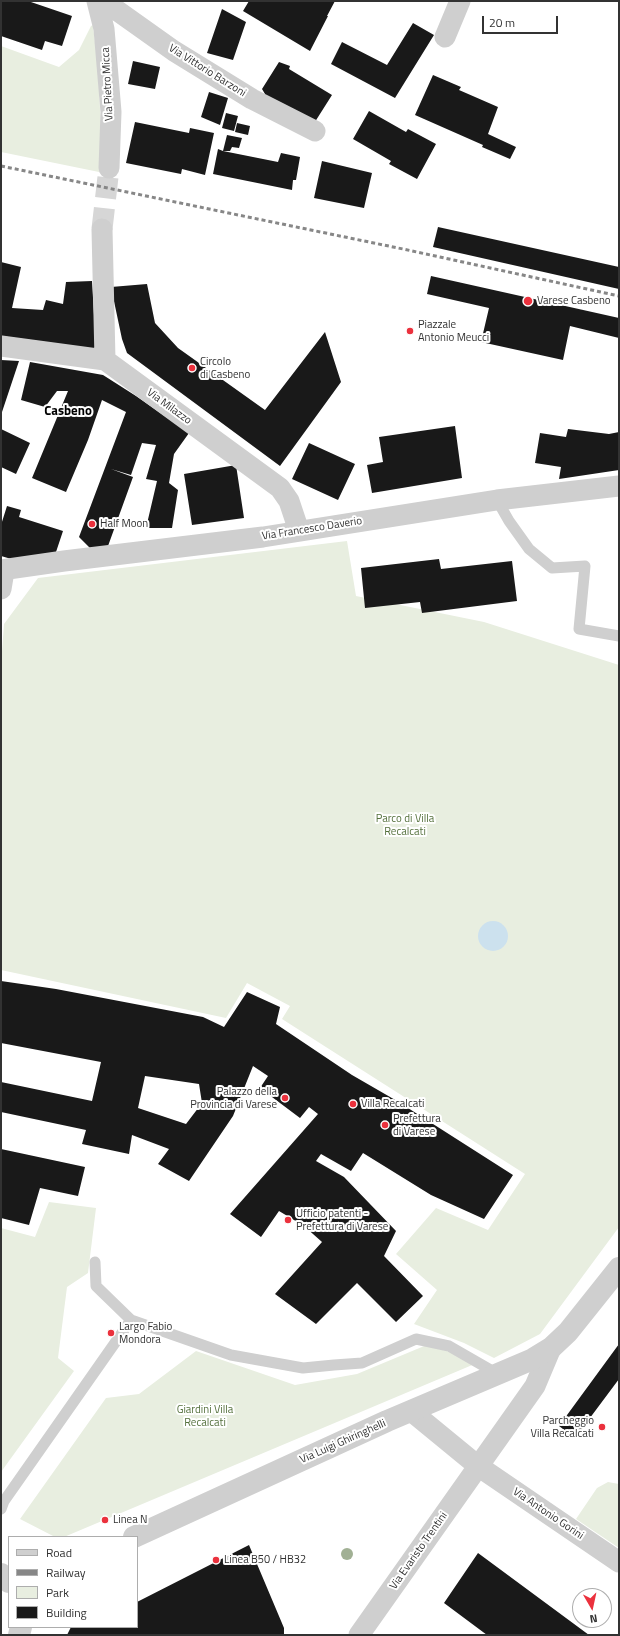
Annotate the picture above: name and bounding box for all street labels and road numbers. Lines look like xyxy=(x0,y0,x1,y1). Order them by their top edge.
street label: Via Vittorio Barzoni xyxy=(166,42,248,100)
street label: Via Pietro Micca xyxy=(99,47,117,121)
street label: Via Milazzo xyxy=(144,386,194,428)
street label: Via Francesco Daverio xyxy=(261,515,363,543)
street label: Via Luigi Ghiringhelli xyxy=(298,1417,388,1467)
street label: Via Antonio Gorini xyxy=(510,1485,586,1543)
street label: Via Evaristo Trentini xyxy=(387,1510,451,1592)

